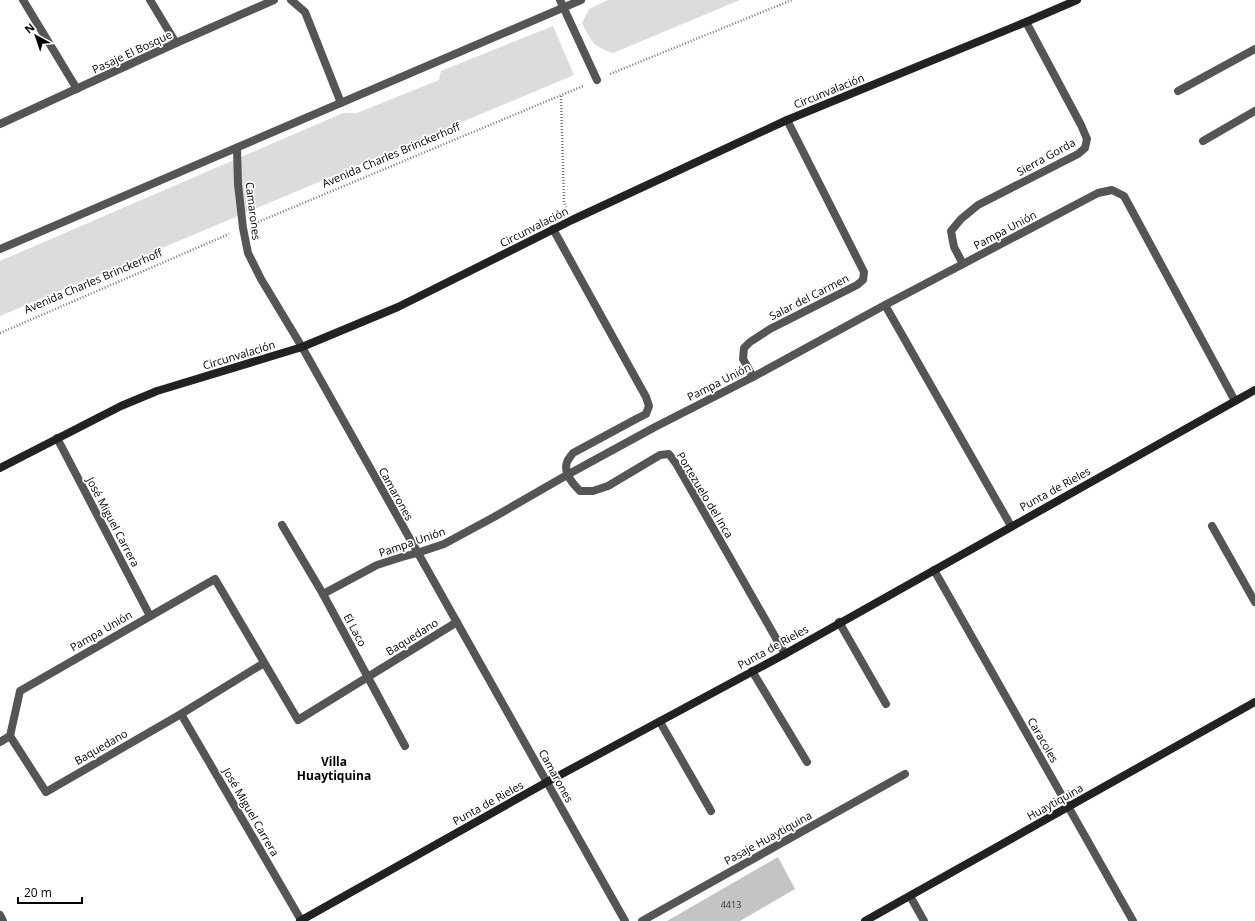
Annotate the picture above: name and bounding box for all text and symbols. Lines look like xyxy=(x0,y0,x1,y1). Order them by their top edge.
north arrow xyxy=(16,16,56,56)
text: N xyxy=(21,19,38,37)
street label: Pasaje El Bosque xyxy=(90,27,174,77)
street label: Circunvalación xyxy=(791,70,866,112)
street label: Avenida Charles Brinckerhoff xyxy=(319,118,463,191)
street label: Sierra Gorda xyxy=(1014,134,1078,179)
street label: Camarones xyxy=(242,181,265,241)
street label: Circunvalación xyxy=(497,203,571,250)
street label: Pampa Unión xyxy=(971,207,1039,253)
street label: Avenida Charles Brinckerhoff xyxy=(21,244,165,317)
street label: Salar del Carmen xyxy=(766,270,851,323)
street label: Circunvalación xyxy=(201,336,277,373)
street label: Pampa Unión xyxy=(684,359,753,404)
street label: Portezuelo del Inca xyxy=(674,449,737,541)
street label: Punta de Rieles xyxy=(1017,463,1093,514)
street label: Camarones xyxy=(376,464,417,523)
street label: José Miguel Carrera xyxy=(83,473,144,569)
street label: Pampa Unión xyxy=(377,523,447,560)
street label: Pampa Unión xyxy=(67,607,135,654)
street label: El Laco xyxy=(340,611,371,649)
street label: Baquedano xyxy=(383,614,441,659)
street label: Punta de Rieles xyxy=(735,621,811,672)
street label: Caracoles xyxy=(1025,714,1062,765)
street label: Baquedano xyxy=(71,725,130,768)
street label: Camarones xyxy=(536,746,577,805)
district label: Villa Huaytiquina xyxy=(297,753,371,784)
street label: José Miguel Carrera xyxy=(219,764,283,859)
street label: Punta de Rieles xyxy=(450,777,526,828)
street label: Huaytiquina xyxy=(1024,780,1086,823)
street label: Pasaje Huaytiquina xyxy=(721,807,814,868)
scale bar xyxy=(18,879,82,905)
text: 20 m xyxy=(24,884,52,901)
house number: 4413 xyxy=(721,898,741,911)

